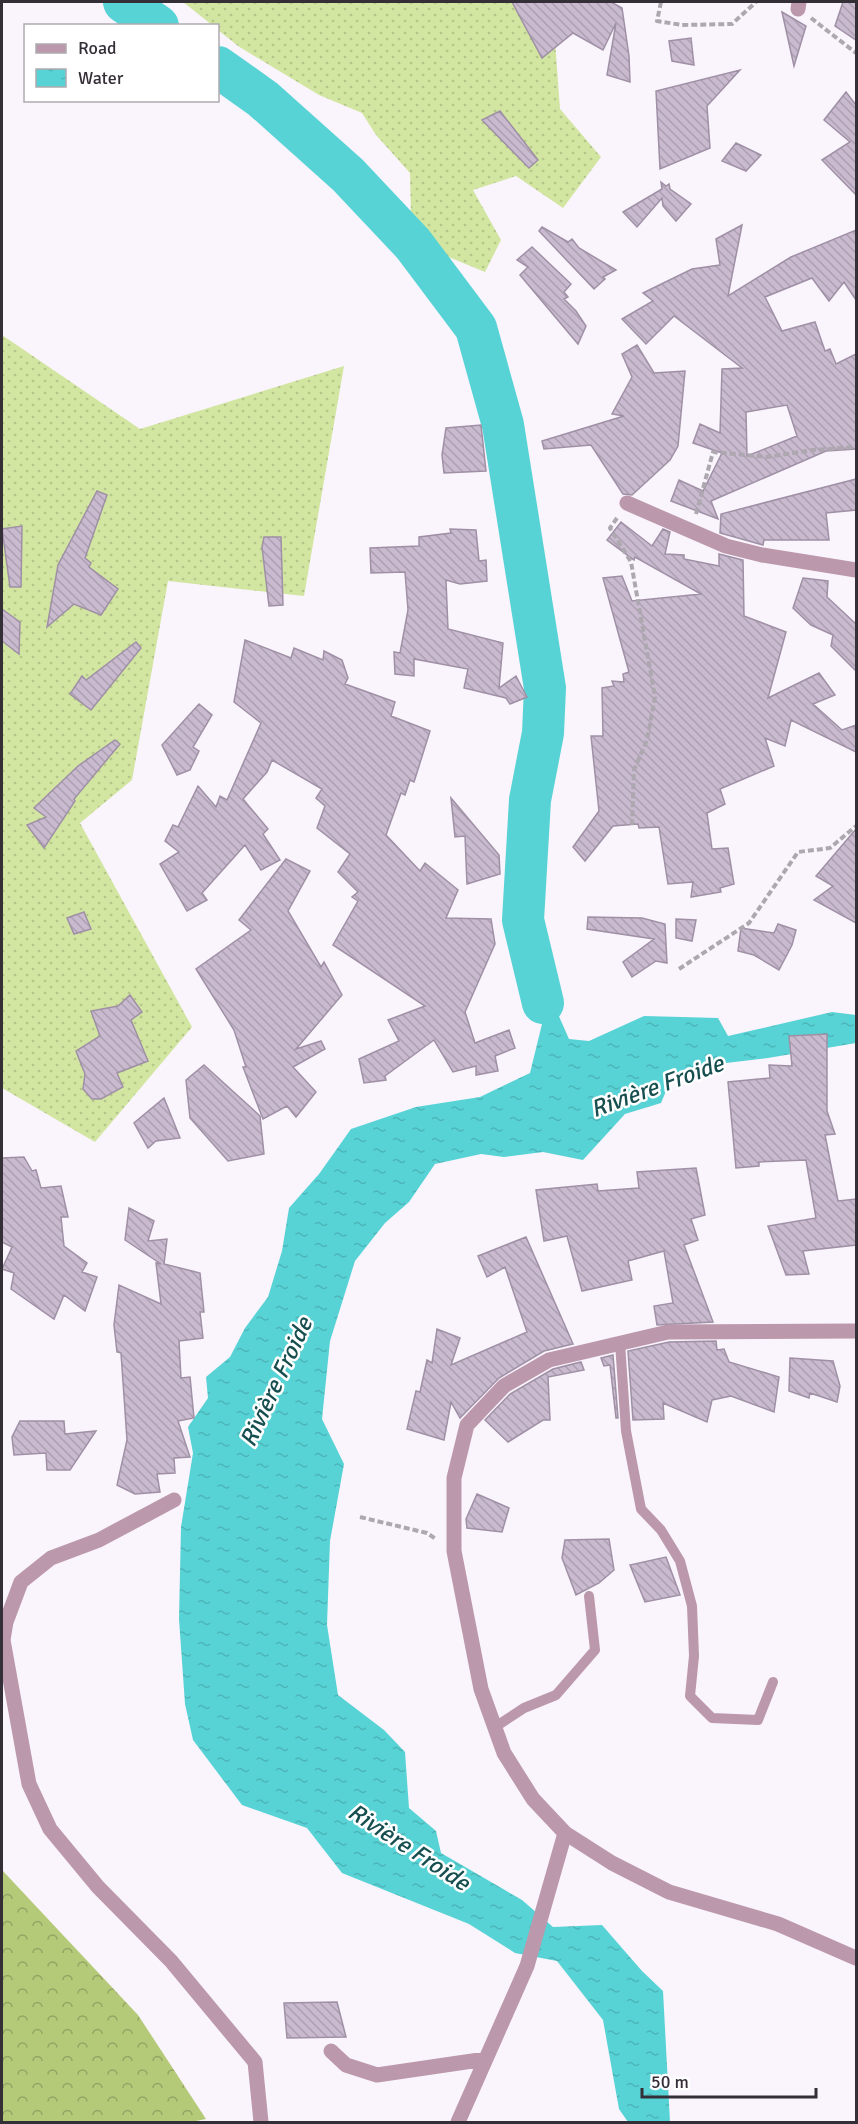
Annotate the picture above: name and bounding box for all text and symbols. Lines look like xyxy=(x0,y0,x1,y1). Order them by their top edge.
legend xyxy=(24,24,219,102)
text: Road xyxy=(78,37,117,59)
text: Water xyxy=(78,67,124,89)
water label: Rivière Froide xyxy=(586,1048,729,1124)
water label: Rivière Froide xyxy=(233,1312,319,1452)
water label: Rivière Froide xyxy=(342,1796,477,1898)
scale bar xyxy=(642,2061,816,2099)
text: 50 m xyxy=(651,2071,689,2093)

